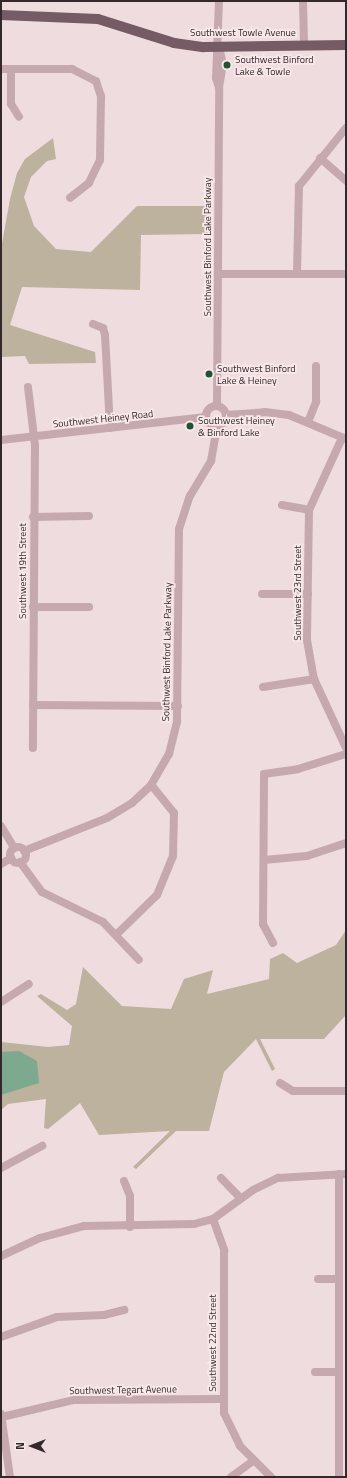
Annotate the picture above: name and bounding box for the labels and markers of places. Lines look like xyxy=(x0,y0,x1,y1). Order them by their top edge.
place label: Southwest Binford Lake & Towle xyxy=(235,53,314,76)
marker: Southwest Binford Lake & Towle xyxy=(222,60,232,70)
place label: Southwest Binford Lake & Heiney xyxy=(217,362,296,386)
marker: Southwest Binford Lake & Heiney xyxy=(204,369,214,379)
place label: Southwest Heiney & Binford Lake xyxy=(198,414,275,438)
marker: Southwest Heiney & Binford Lake xyxy=(185,421,195,431)

